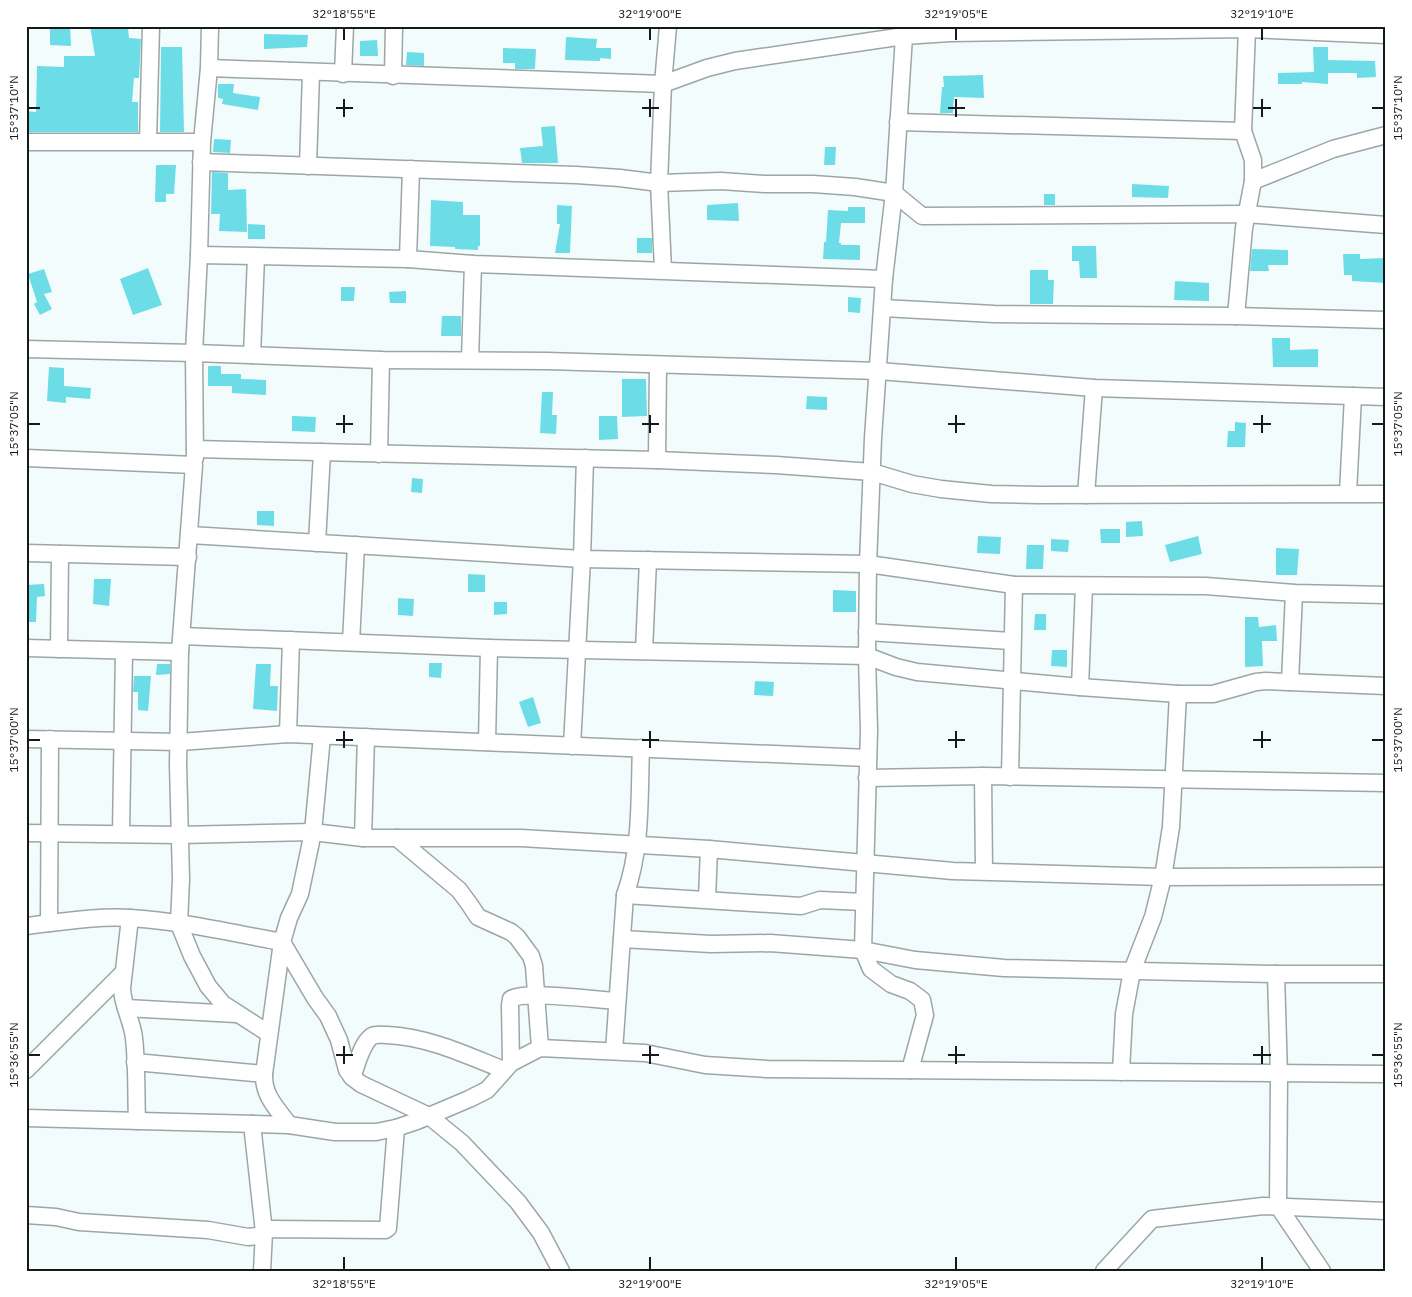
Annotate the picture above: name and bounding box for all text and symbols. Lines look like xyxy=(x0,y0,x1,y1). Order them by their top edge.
text: 32°18'55"E xyxy=(312,6,376,21)
text: 32°19'00"E xyxy=(618,6,682,21)
text: 32°19'05"E xyxy=(924,6,988,21)
text: 32°19'10"E xyxy=(1230,6,1294,21)
text: 15°37'10"N xyxy=(6,75,21,141)
text: 15°37'10"N xyxy=(1390,75,1405,141)
text: 15°37'05"N xyxy=(6,391,21,457)
text: 15°37'05"N xyxy=(1390,391,1405,457)
text: 15°37'00"N xyxy=(6,707,21,773)
text: 15°37'00"N xyxy=(1390,707,1405,773)
text: 15°36'55"N xyxy=(6,1022,21,1088)
text: 15°36'55"N xyxy=(1390,1022,1405,1088)
text: 32°18'55"E xyxy=(312,1276,376,1291)
text: 32°19'00"E xyxy=(618,1276,682,1291)
text: 32°19'05"E xyxy=(924,1276,988,1291)
text: 32°19'10"E xyxy=(1230,1276,1294,1291)

